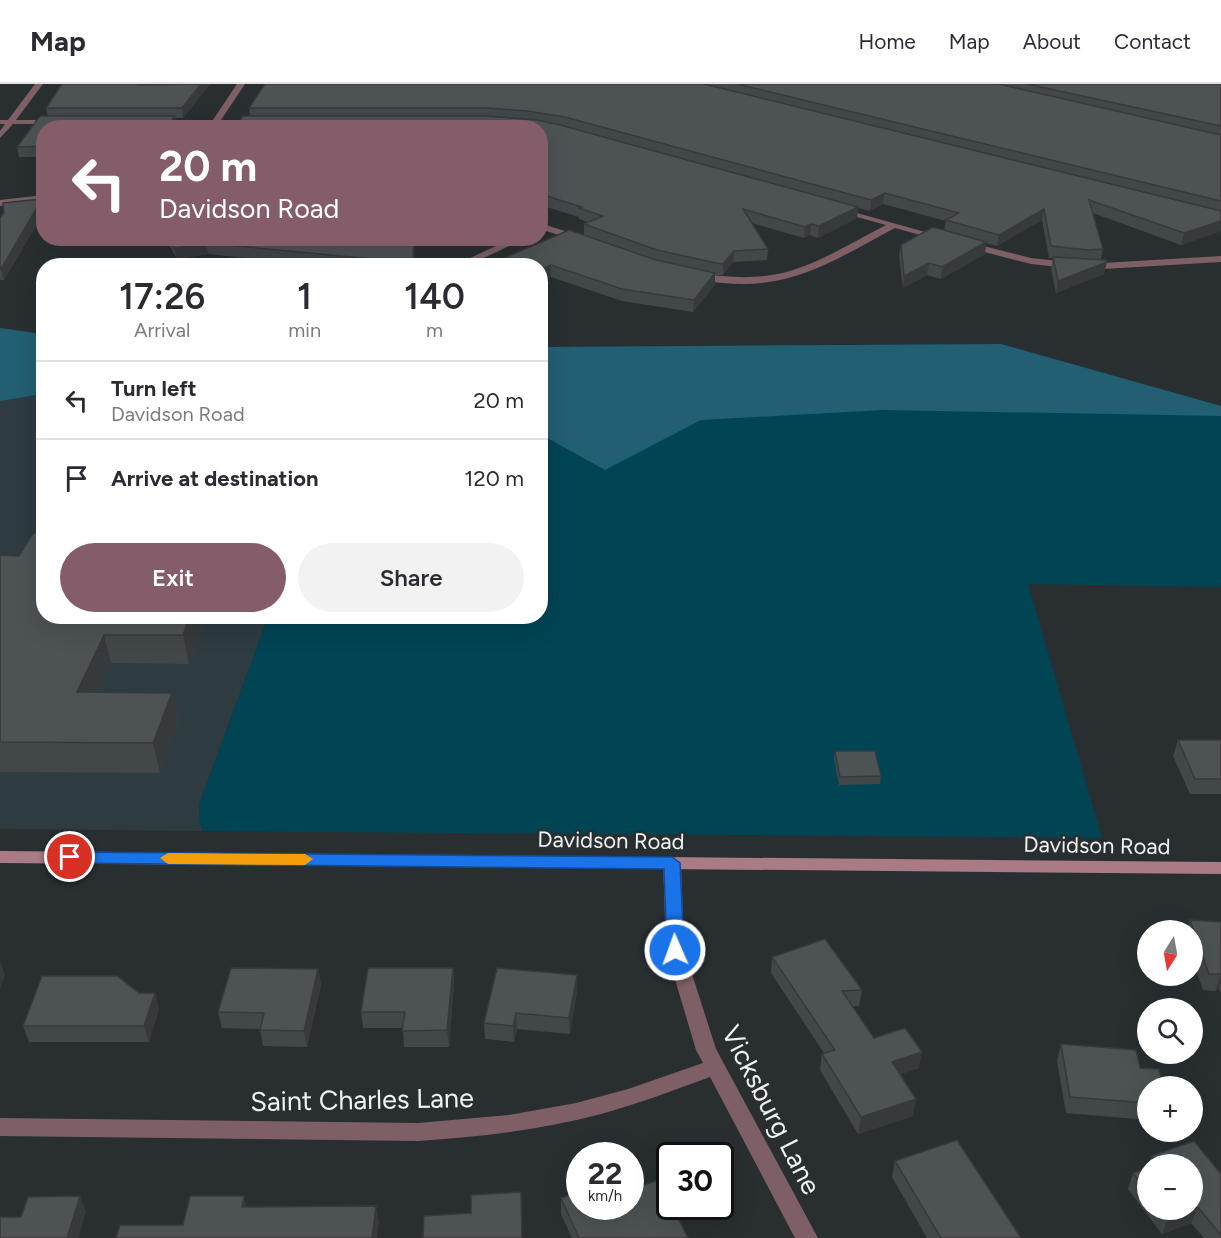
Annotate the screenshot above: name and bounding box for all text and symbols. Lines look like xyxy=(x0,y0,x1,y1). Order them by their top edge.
text: Map xyxy=(30,24,86,58)
text: Home xyxy=(859,29,916,54)
text: Map xyxy=(949,29,990,54)
text: About xyxy=(1023,29,1081,54)
text: Contact xyxy=(1114,29,1191,54)
text: 20 m xyxy=(159,141,257,192)
icon: left xyxy=(60,144,138,222)
text: Davidson Road xyxy=(159,192,339,225)
text: 17:26 xyxy=(119,275,205,318)
text: 1 xyxy=(297,275,312,318)
text: 140 xyxy=(404,275,465,318)
text: Arrival xyxy=(134,318,190,342)
text: min xyxy=(288,318,321,342)
text: m xyxy=(426,318,443,342)
text: Turn left xyxy=(111,375,197,402)
icon: left xyxy=(60,384,93,417)
text: 20 m xyxy=(473,387,524,414)
text: Davidson Road xyxy=(111,402,245,426)
icon: arrive xyxy=(60,462,93,495)
text: Arrive at destination xyxy=(111,465,319,492)
text: 120 m xyxy=(464,465,524,492)
button: Exit xyxy=(60,543,286,612)
button: Share xyxy=(298,543,524,612)
street label: Davidson Road xyxy=(537,826,685,855)
pin xyxy=(44,831,95,882)
street label: Davidson Road xyxy=(1023,831,1171,860)
icon: arrive xyxy=(53,840,86,873)
position arrow xyxy=(643,918,707,982)
north arrow xyxy=(1137,920,1203,986)
map controls xyxy=(1137,920,1203,1220)
button: search xyxy=(1137,998,1203,1064)
street label: Vicksburg Lane xyxy=(715,1020,828,1200)
button: + xyxy=(1137,1076,1203,1142)
street label: Saint Charles Lane xyxy=(250,1081,474,1118)
speed limit sign: 30 xyxy=(656,1142,734,1220)
button: − xyxy=(1137,1154,1203,1220)
text: 22 xyxy=(588,1155,622,1192)
text: km/h xyxy=(588,1187,622,1205)

